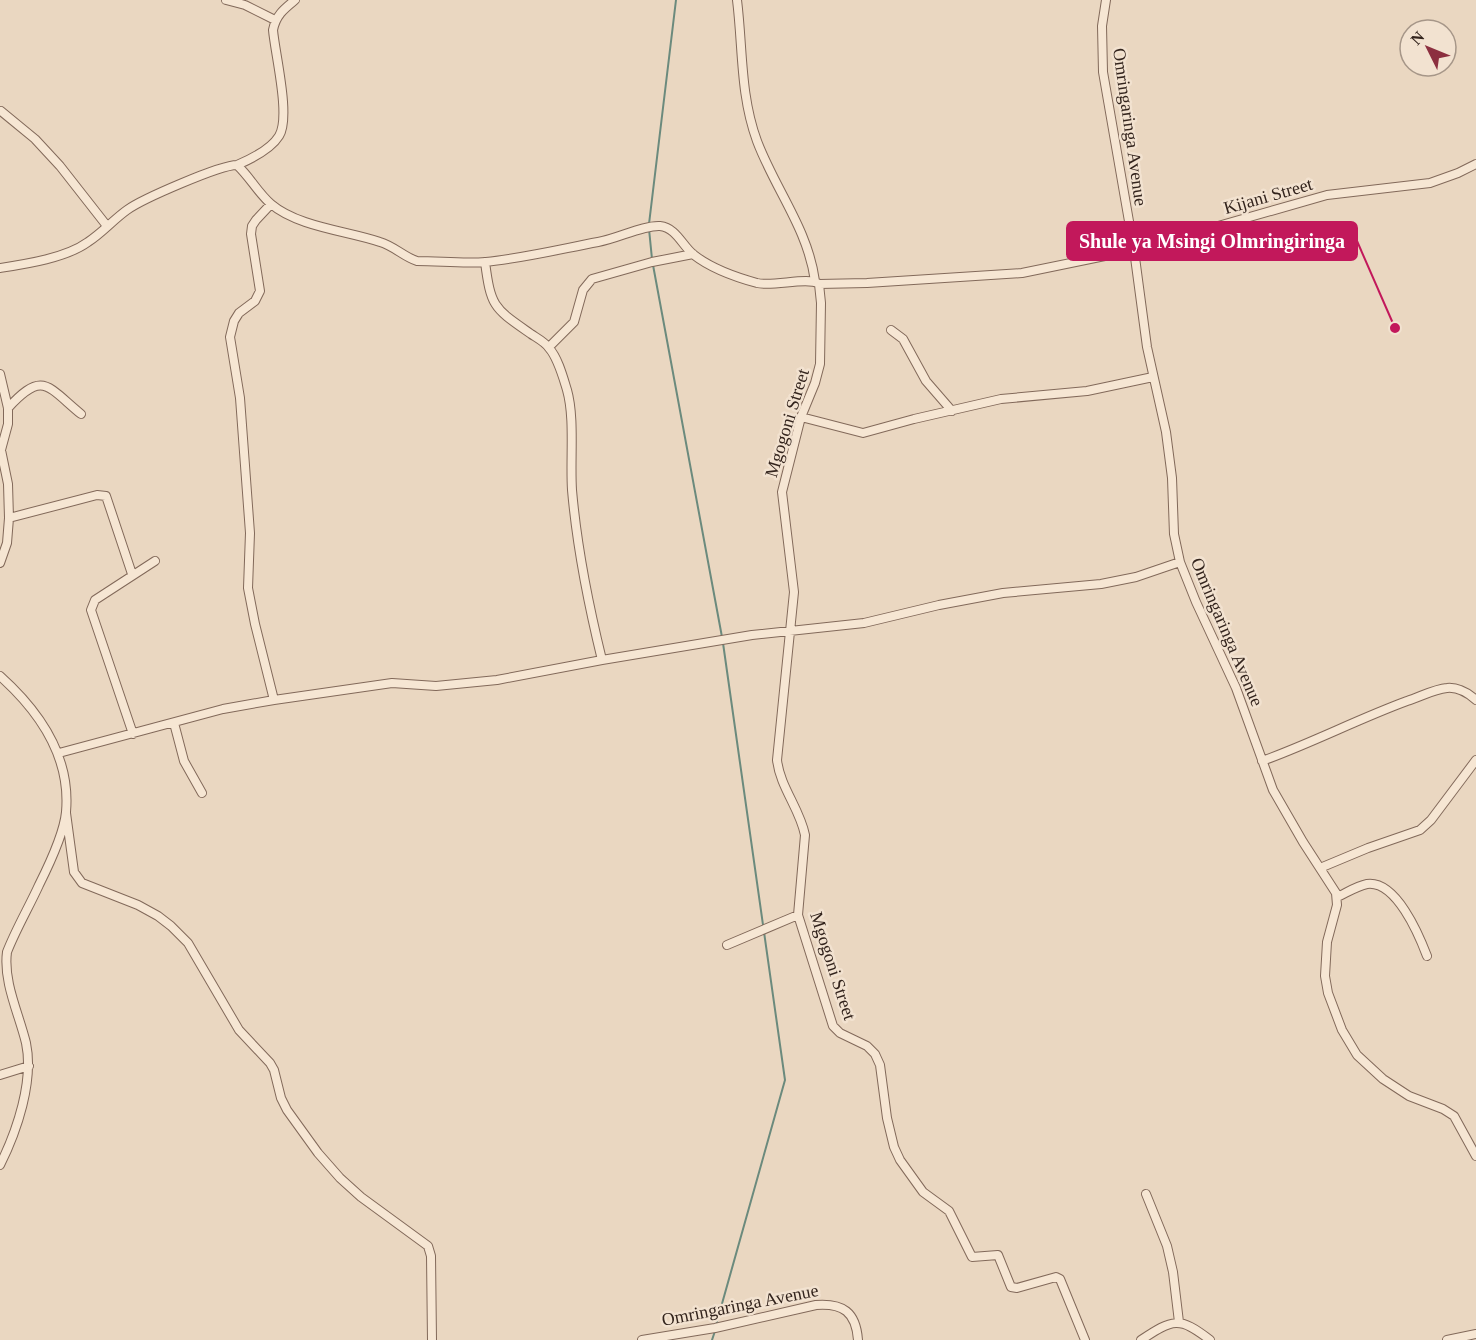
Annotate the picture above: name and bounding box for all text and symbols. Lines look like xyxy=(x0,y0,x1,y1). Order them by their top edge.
north arrow xyxy=(1398,18,1458,78)
text: N xyxy=(1407,28,1428,48)
street label: Omringaringa Avenue xyxy=(1109,47,1151,207)
street label: Kijani Street xyxy=(1221,174,1315,218)
callout: Shule ya Msingi Olmringiringa xyxy=(1067,222,1357,260)
text: Shule ya Msingi Olmringiringa xyxy=(1079,230,1345,253)
street label: Mgogoni Street xyxy=(761,366,813,480)
street label: Omringaringa Avenue xyxy=(1187,555,1267,709)
street label: Mgogoni Street xyxy=(806,909,860,1023)
street label: Omringaringa Avenue xyxy=(660,1280,820,1330)

